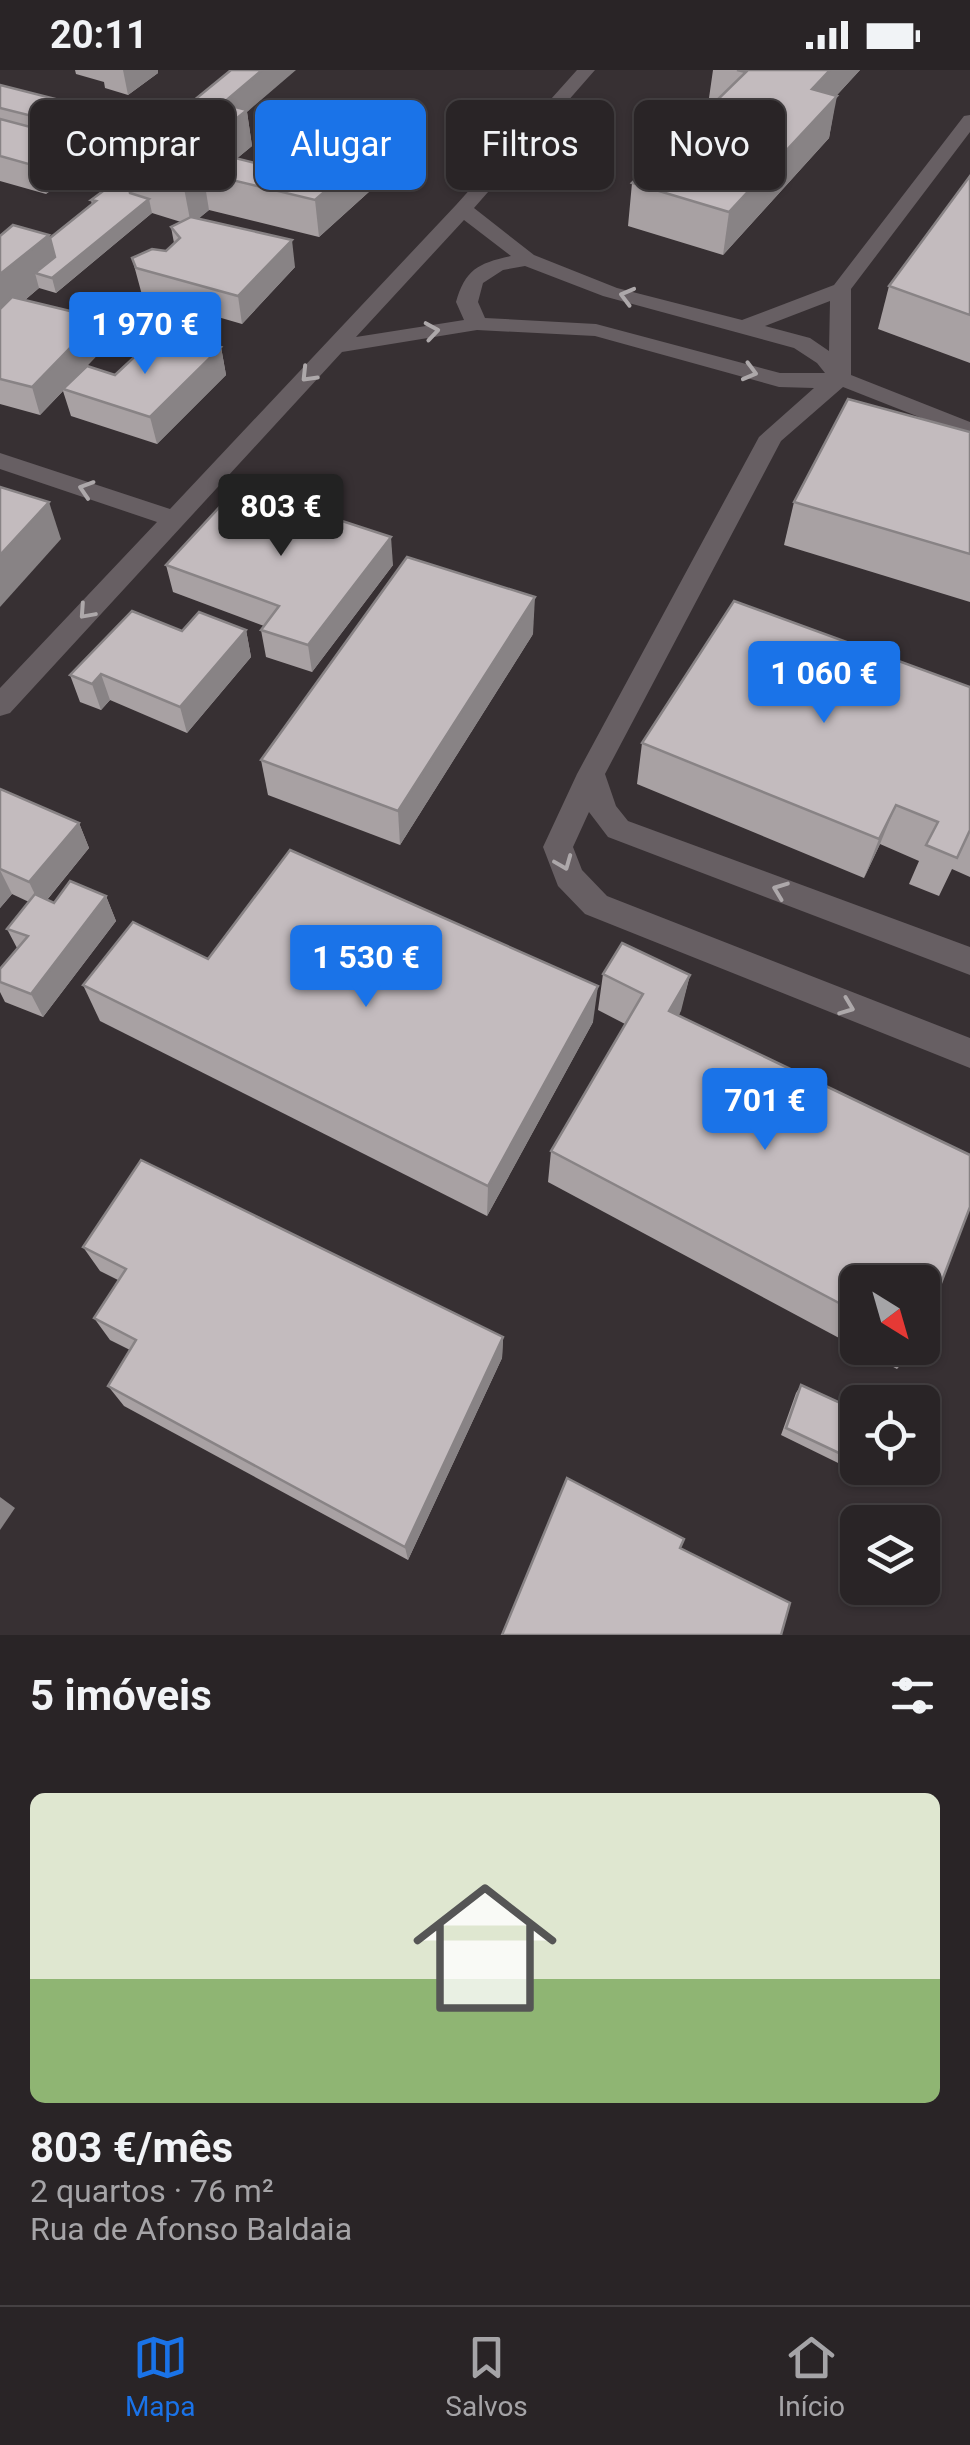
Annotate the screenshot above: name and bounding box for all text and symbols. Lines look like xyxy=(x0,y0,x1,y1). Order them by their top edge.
text: 20:11 xyxy=(50,13,148,57)
chip: Comprar xyxy=(30,100,235,190)
chip: Alugar xyxy=(255,100,426,190)
chip: Filtros xyxy=(446,100,614,190)
chip: Novo xyxy=(634,100,785,190)
one-way arrow xyxy=(619,287,636,308)
pin: 1 970 € xyxy=(53,292,237,377)
text: 1 970 € xyxy=(91,305,199,343)
one-way arrow xyxy=(423,321,440,342)
one-way arrow xyxy=(741,361,758,382)
one-way arrow xyxy=(302,363,320,381)
pin: 803 € xyxy=(211,474,351,559)
one-way arrow xyxy=(79,481,96,501)
text: 803 € xyxy=(240,487,322,525)
one-way arrow xyxy=(80,600,98,619)
pin: 1 060 € xyxy=(732,641,916,726)
text: 1 060 € xyxy=(770,654,878,692)
one-way arrow xyxy=(553,853,573,871)
one-way arrow xyxy=(773,881,790,902)
pin: 1 530 € xyxy=(274,925,458,1010)
text: 1 530 € xyxy=(312,938,420,976)
one-way arrow xyxy=(838,995,855,1016)
pin: 701 € xyxy=(695,1068,835,1153)
text: 701 € xyxy=(724,1081,806,1119)
north arrow xyxy=(840,1265,940,1365)
map controls xyxy=(840,1265,940,1605)
button: locate xyxy=(840,1385,940,1485)
button: layers xyxy=(840,1505,940,1605)
icon: filters xyxy=(885,1668,940,1723)
text: 5 imóveis xyxy=(30,1671,212,1720)
icon: home xyxy=(395,1858,575,2038)
text: 803 €/mês xyxy=(30,2123,233,2172)
text: 2 quartos · 76 m² xyxy=(30,2172,274,2210)
text: Rua de Afonso Baldaia xyxy=(30,2210,352,2248)
tab: Mapa xyxy=(125,2330,196,2423)
tab: Salvos xyxy=(445,2330,528,2423)
tab: Início xyxy=(778,2330,845,2423)

